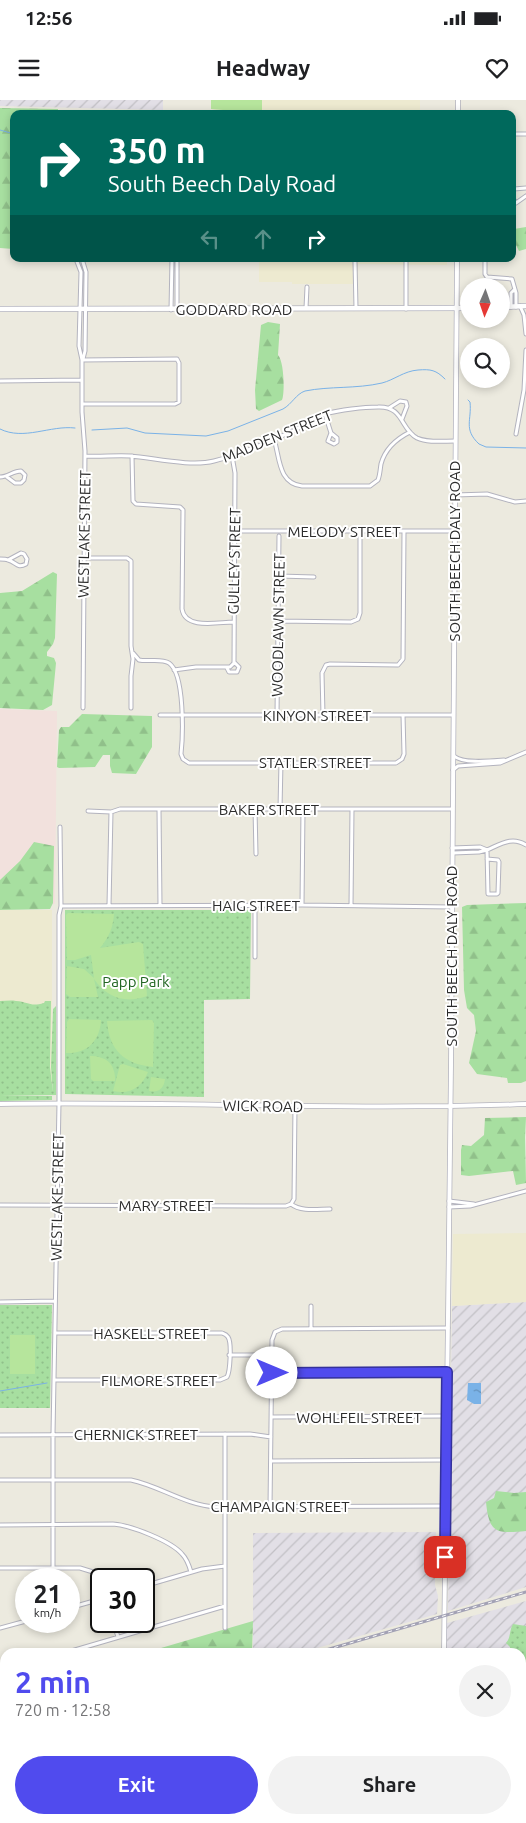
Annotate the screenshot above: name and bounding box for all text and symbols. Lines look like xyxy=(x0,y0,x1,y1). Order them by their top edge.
text: 12:56 xyxy=(25,7,73,29)
icon: menu xyxy=(15,54,43,82)
icon: heart xyxy=(483,54,511,82)
text: Headway xyxy=(216,55,310,80)
icon: right xyxy=(25,130,90,195)
text: 350 m xyxy=(108,130,206,170)
text: South Beech Daly Road xyxy=(108,171,336,196)
icon: left xyxy=(196,225,224,253)
icon: ahead xyxy=(249,225,277,253)
icon: right xyxy=(302,225,330,253)
north arrow xyxy=(460,278,510,328)
map controls xyxy=(460,278,510,388)
street label: GODDARD ROAD xyxy=(176,301,292,318)
button: search xyxy=(460,338,510,388)
street label: MADDEN STREET xyxy=(219,406,335,466)
street label: SOUTH BEECH DALY ROAD xyxy=(446,461,463,641)
street label: WESTLAKE STREET xyxy=(74,469,94,598)
street label: GULLEY STREET xyxy=(225,507,243,614)
street label: MELODY STREET xyxy=(287,523,401,540)
street label: WOODLAWN STREET xyxy=(268,552,288,697)
street label: KINYON STREET xyxy=(263,707,372,724)
street label: STATLER STREET xyxy=(259,754,372,771)
street label: BAKER STREET xyxy=(219,801,320,818)
street label: SOUTH BEECH DALY ROAD xyxy=(443,866,460,1046)
street label: HAIG STREET xyxy=(212,897,301,914)
park label: Papp Park xyxy=(102,973,170,990)
street label: WICK ROAD xyxy=(223,1097,303,1115)
street label: WESTLAKE STREET xyxy=(47,1132,67,1261)
street label: MARY STREET xyxy=(119,1197,214,1214)
street label: HASKELL STREET xyxy=(93,1325,209,1342)
position arrow xyxy=(245,1346,297,1398)
street label: FILMORE STREET xyxy=(101,1372,218,1389)
street label: WOHLFEIL STREET xyxy=(296,1409,422,1426)
street label: CHERNICK STREET xyxy=(74,1426,199,1443)
street label: CHAMPAIGN STREET xyxy=(210,1498,350,1515)
pin xyxy=(424,1536,466,1578)
icon: arrive xyxy=(431,1543,459,1571)
speed limit sign: 30 xyxy=(90,1568,155,1633)
text: 21 xyxy=(33,1580,62,1608)
text: km/h xyxy=(34,1606,61,1619)
text: 2 min xyxy=(15,1665,91,1699)
button: close xyxy=(459,1665,511,1717)
text: 720 m · 12:58 xyxy=(15,1701,111,1719)
button: Exit xyxy=(15,1756,258,1814)
button: Share xyxy=(268,1756,511,1814)

